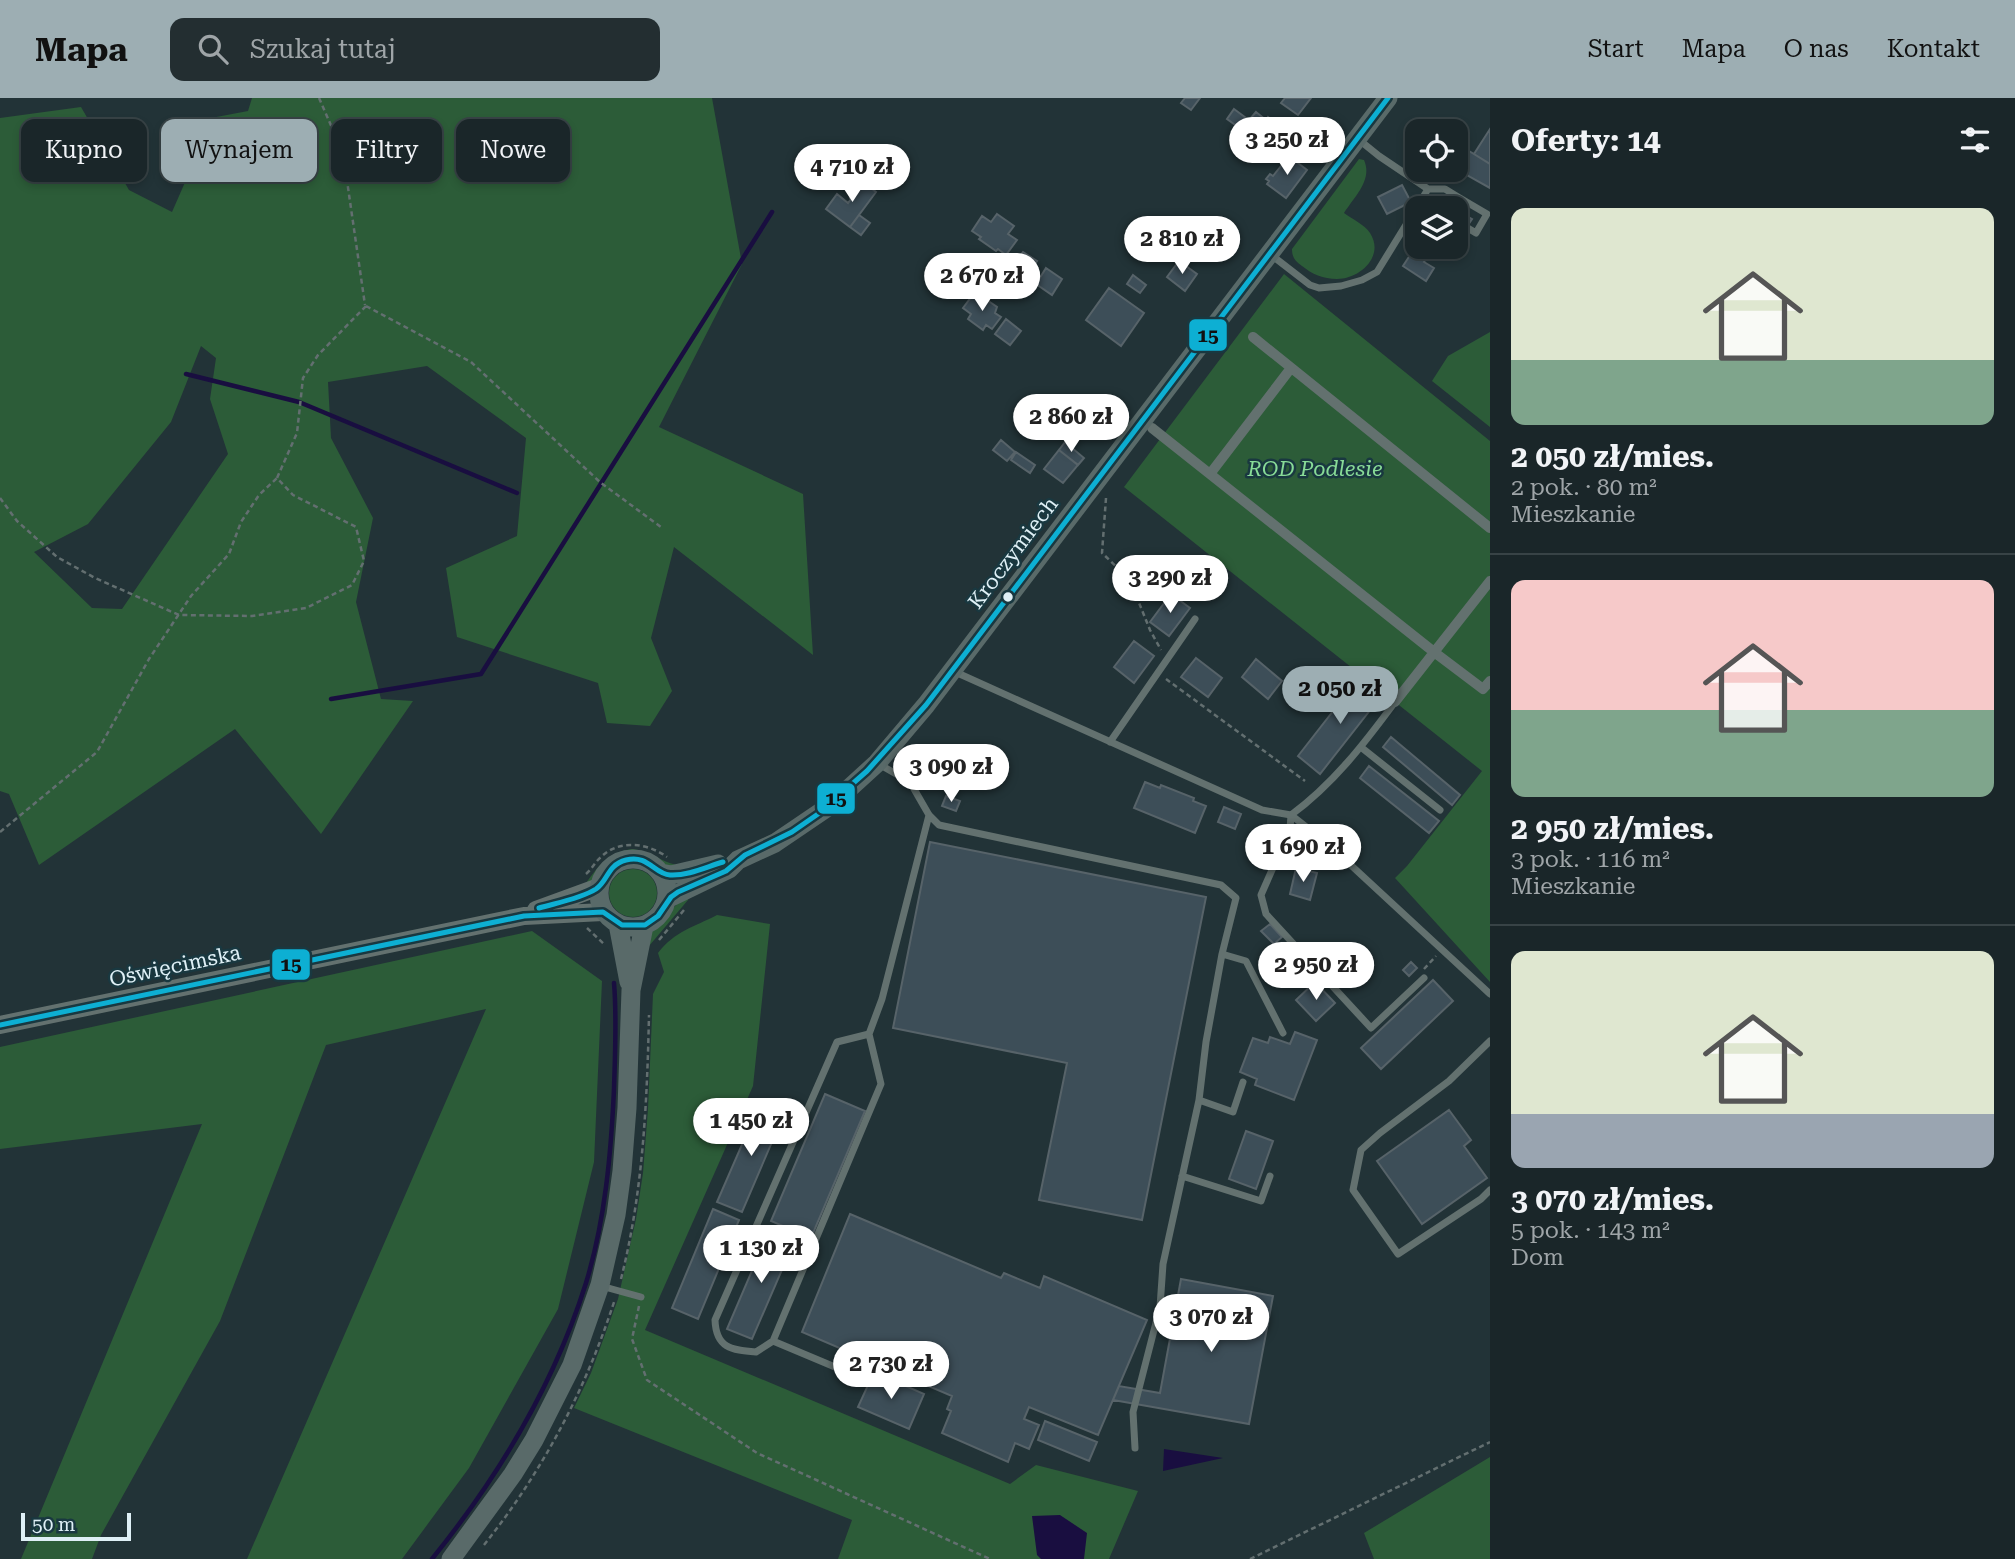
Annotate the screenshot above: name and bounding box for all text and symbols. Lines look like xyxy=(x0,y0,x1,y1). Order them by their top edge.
search box xyxy=(170,18,660,81)
text: Mapa xyxy=(35,30,128,69)
icon: search xyxy=(194,30,232,68)
text: Szukaj tutaj xyxy=(250,34,396,64)
text: Start xyxy=(1588,35,1644,63)
text: Mapa xyxy=(1682,35,1746,63)
text: O nas xyxy=(1784,35,1849,63)
text: Kontakt xyxy=(1887,35,1980,63)
pin: 3 250 zł xyxy=(1215,118,1359,177)
chip: Kupno xyxy=(21,119,147,182)
chip: Wynajem xyxy=(161,119,317,182)
chip: Filtry xyxy=(331,119,442,182)
chip: Nowe xyxy=(456,119,570,182)
map controls xyxy=(1405,119,1468,259)
button: locate xyxy=(1405,119,1468,182)
icon: filters xyxy=(1956,121,1994,159)
text: Oferty: 14 xyxy=(1511,123,1661,158)
text: 3 250 zł xyxy=(1245,126,1329,153)
pin: 4 710 zł xyxy=(780,144,924,204)
text: 4 710 zł xyxy=(810,153,894,180)
button: layers xyxy=(1405,196,1468,259)
pin: 2 810 zł xyxy=(1110,216,1254,276)
text: 2 810 zł xyxy=(1140,225,1224,252)
icon: home xyxy=(1690,253,1816,379)
pin: 2 670 zł xyxy=(910,254,1054,313)
text: 2 670 zł xyxy=(940,262,1024,289)
line badge: 15 xyxy=(1188,318,1228,352)
text: 15 xyxy=(1197,324,1219,347)
pin: 2 860 zł xyxy=(999,394,1143,454)
text: 2 860 zł xyxy=(1029,403,1113,430)
text: 2 050 zł/mies. xyxy=(1511,439,1714,474)
park label: ROD Podlesie xyxy=(1246,457,1383,481)
text: 2 pok. · 80 m² xyxy=(1511,474,1657,501)
street label: Kroczymiech xyxy=(963,492,1063,614)
text: Mieszkanie xyxy=(1511,501,1635,528)
pin: 3 290 zł xyxy=(1098,556,1242,615)
text: 3 290 zł xyxy=(1128,564,1212,591)
unlabelled marker xyxy=(1001,590,1015,604)
icon: home xyxy=(1690,625,1816,751)
pin: 2 050 zł xyxy=(1268,666,1412,726)
text: 2 050 zł xyxy=(1298,675,1382,702)
pin: 3 090 zł xyxy=(879,744,1023,804)
text: 3 090 zł xyxy=(909,753,993,780)
line badge: 15 xyxy=(816,782,856,815)
text: 15 xyxy=(825,787,847,810)
text: 2 950 zł/mies. xyxy=(1511,811,1714,846)
pin: 1 690 zł xyxy=(1231,824,1375,884)
text: 1 690 zł xyxy=(1261,833,1345,860)
text: 3 pok. · 116 m² xyxy=(1511,846,1670,873)
text: Mieszkanie xyxy=(1511,873,1635,900)
street label: Oświęcimska xyxy=(107,940,244,992)
pin: 2 950 zł xyxy=(1244,942,1388,1002)
line badge: 15 xyxy=(271,948,311,981)
text: 2 950 zł xyxy=(1274,951,1358,978)
text: 15 xyxy=(280,953,302,976)
icon: home xyxy=(1690,996,1816,1122)
pin: 1 450 zł xyxy=(679,1098,823,1158)
text: 1 450 zł xyxy=(709,1107,793,1134)
text: 3 070 zł/mies. xyxy=(1511,1182,1714,1217)
text: 5 pok. · 143 m² xyxy=(1511,1217,1670,1244)
pin: 1 130 zł xyxy=(689,1226,833,1285)
text: 1 130 zł xyxy=(719,1234,803,1261)
text: Dom xyxy=(1511,1244,1564,1271)
pin: 3 070 zł xyxy=(1139,1294,1283,1354)
text: 3 070 zł xyxy=(1169,1303,1253,1330)
pin: 2 730 zł xyxy=(819,1342,963,1401)
text: 2 730 zł xyxy=(849,1350,933,1377)
scale bar xyxy=(21,1510,131,1542)
text: 50 m xyxy=(32,1513,75,1536)

